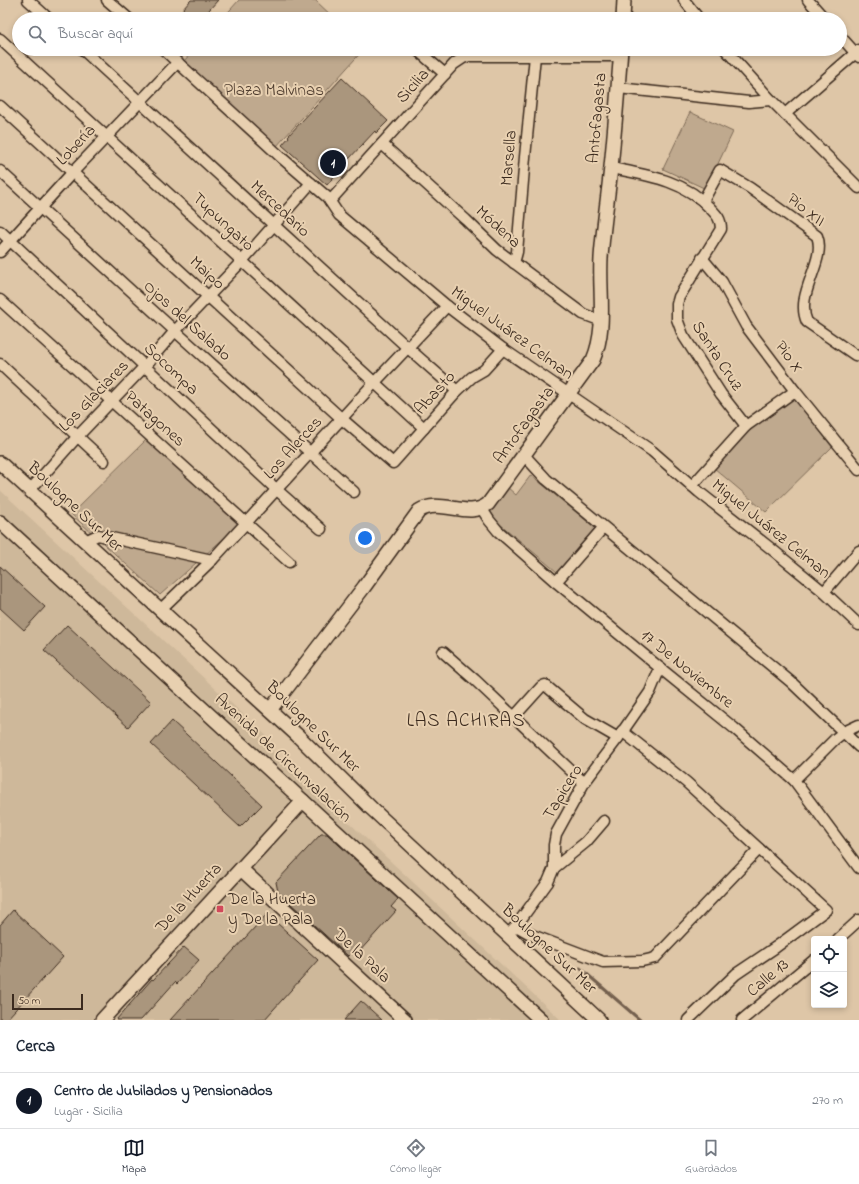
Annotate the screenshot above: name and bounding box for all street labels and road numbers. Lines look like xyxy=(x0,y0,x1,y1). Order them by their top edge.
street label: Sicilia xyxy=(390,63,436,109)
street label: Antofagasta xyxy=(581,72,615,165)
street label: Lobería xyxy=(50,119,102,171)
street label: Marsella xyxy=(494,129,524,187)
street label: Mercedario xyxy=(244,175,316,244)
street label: Tupungato xyxy=(185,187,260,259)
street label: Pio XII xyxy=(781,187,831,233)
street label: Módena xyxy=(470,200,526,254)
street label: Maipo xyxy=(184,250,231,296)
street label: Ojos del Salado xyxy=(137,275,237,368)
street label: Miguel Juárez Celman xyxy=(444,280,579,388)
street label: Santa Cruz xyxy=(685,316,749,397)
street label: Pio X xyxy=(769,336,810,379)
street label: Socompa xyxy=(138,337,204,401)
street label: Los Glaciares xyxy=(53,354,135,438)
street label: Abasto xyxy=(408,365,462,421)
street label: Antofagasta xyxy=(487,381,562,470)
street label: Patagones xyxy=(118,385,191,455)
street label: Los Alerces xyxy=(258,411,328,485)
street label: Boulogne Sur Mer xyxy=(19,455,129,560)
street label: Miguel Juárez Celman xyxy=(705,473,836,586)
street label: 17 De Noviembre xyxy=(635,624,739,715)
street label: Boulogne Sur Mer xyxy=(258,675,366,781)
street label: Avenida de Circunvalación xyxy=(209,688,357,828)
street label: Tapicero xyxy=(537,759,589,824)
street label: De la Huerta xyxy=(149,857,228,939)
street label: Boulogne Sur Mer xyxy=(493,897,603,1002)
street label: De la Pala xyxy=(327,922,396,989)
street label: Calle 13 xyxy=(741,953,795,1003)

